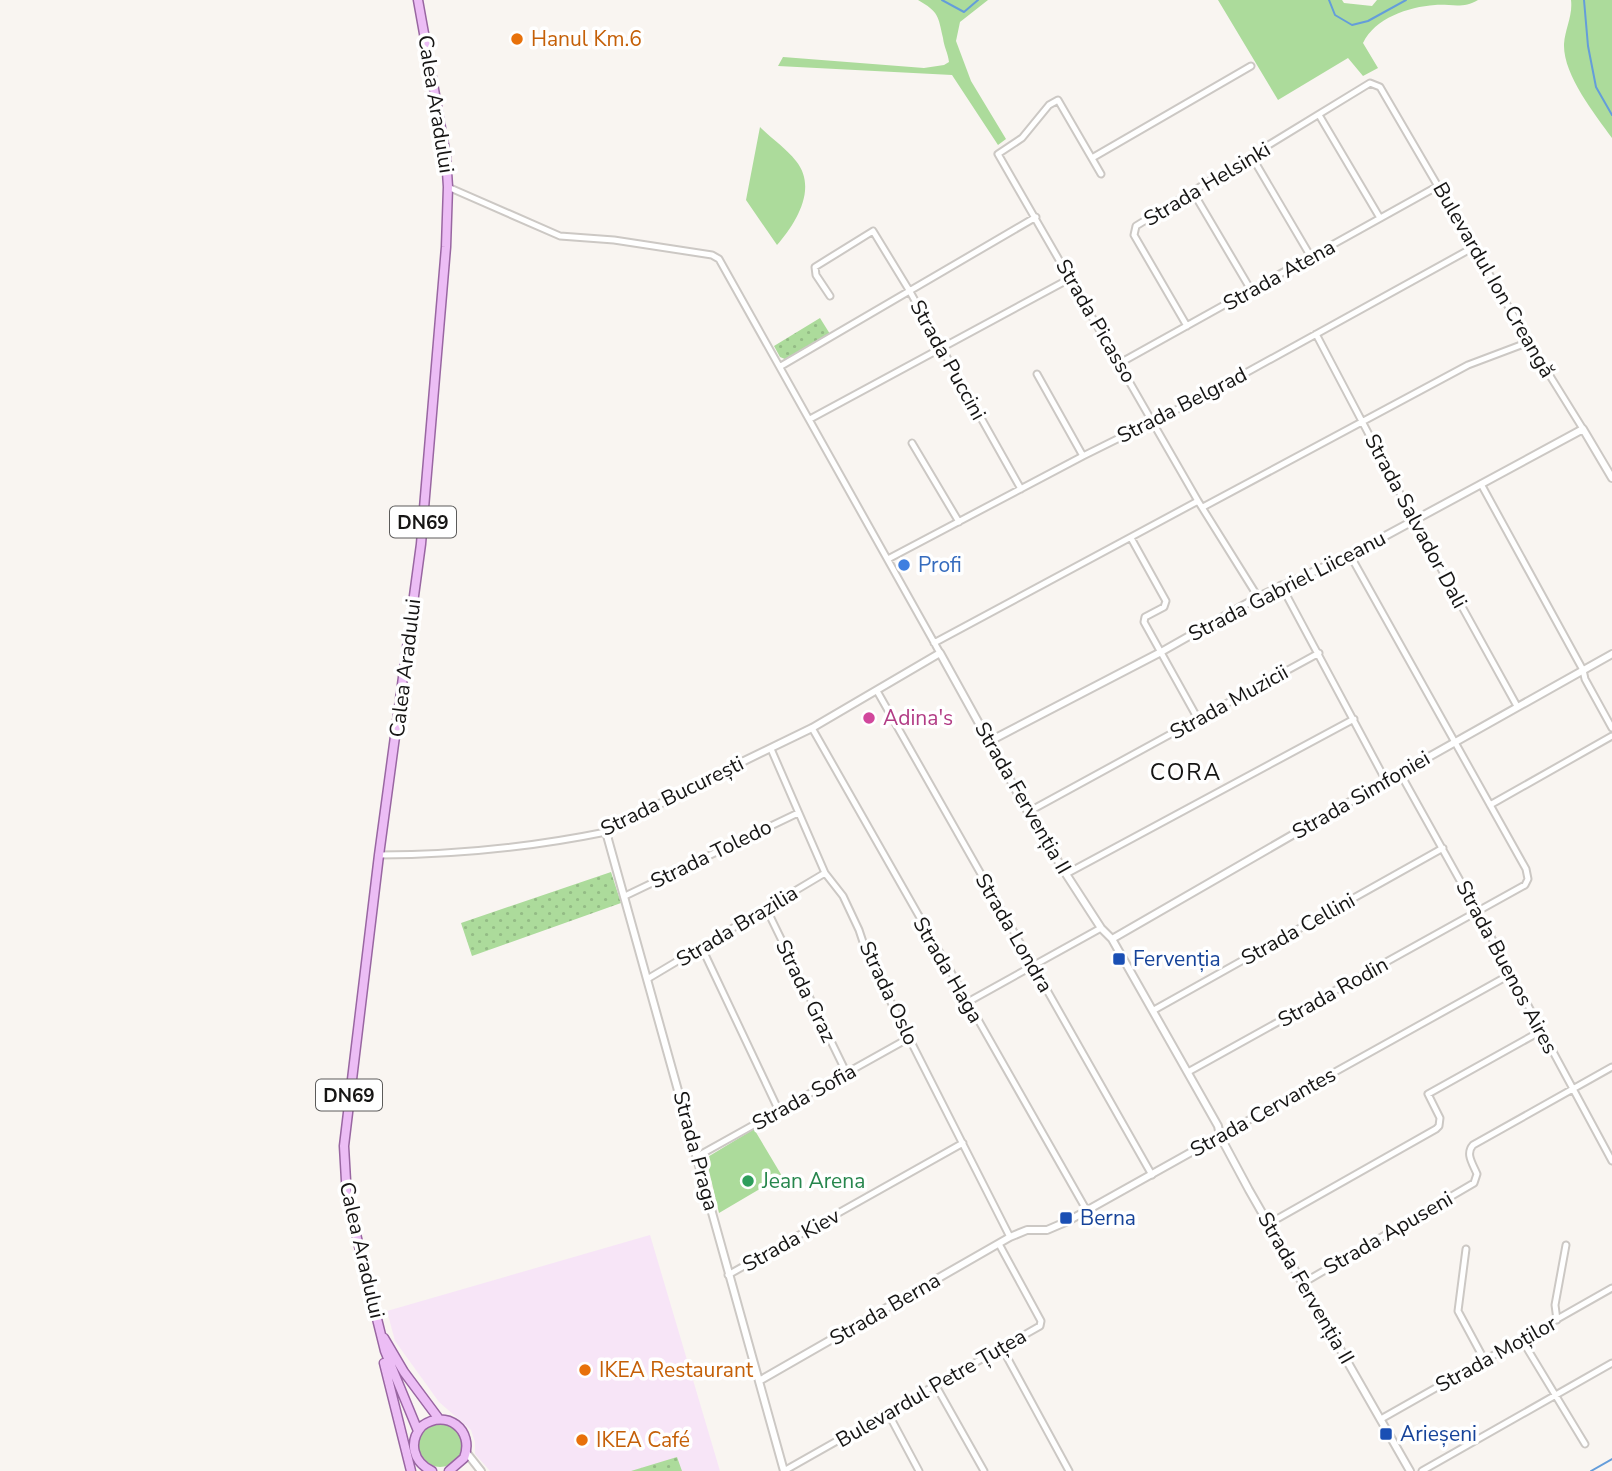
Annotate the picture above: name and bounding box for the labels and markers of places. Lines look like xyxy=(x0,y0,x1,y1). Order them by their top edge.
place label: Hanul Km.6 xyxy=(531,25,642,53)
marker: Hanul Km.6 xyxy=(509,31,525,47)
place label: Profi xyxy=(918,551,962,579)
marker: Profi xyxy=(896,557,912,573)
place label: Adina's xyxy=(883,704,953,732)
marker: Adina's xyxy=(861,710,877,726)
place label: Fervenția xyxy=(1133,945,1221,973)
marker: Fervenția xyxy=(1111,951,1127,967)
place label: Jean Arena xyxy=(761,1167,865,1195)
marker: Jean Arena xyxy=(740,1173,756,1189)
place label: Berna xyxy=(1080,1204,1136,1232)
marker: Berna xyxy=(1058,1210,1074,1226)
place label: IKEA Restaurant xyxy=(599,1356,754,1384)
marker: IKEA Restaurant xyxy=(577,1362,593,1378)
place label: Arieșeni xyxy=(1400,1420,1477,1448)
place label: IKEA Café xyxy=(596,1426,690,1454)
marker: Arieșeni xyxy=(1378,1426,1394,1442)
marker: IKEA Café xyxy=(574,1432,590,1448)

